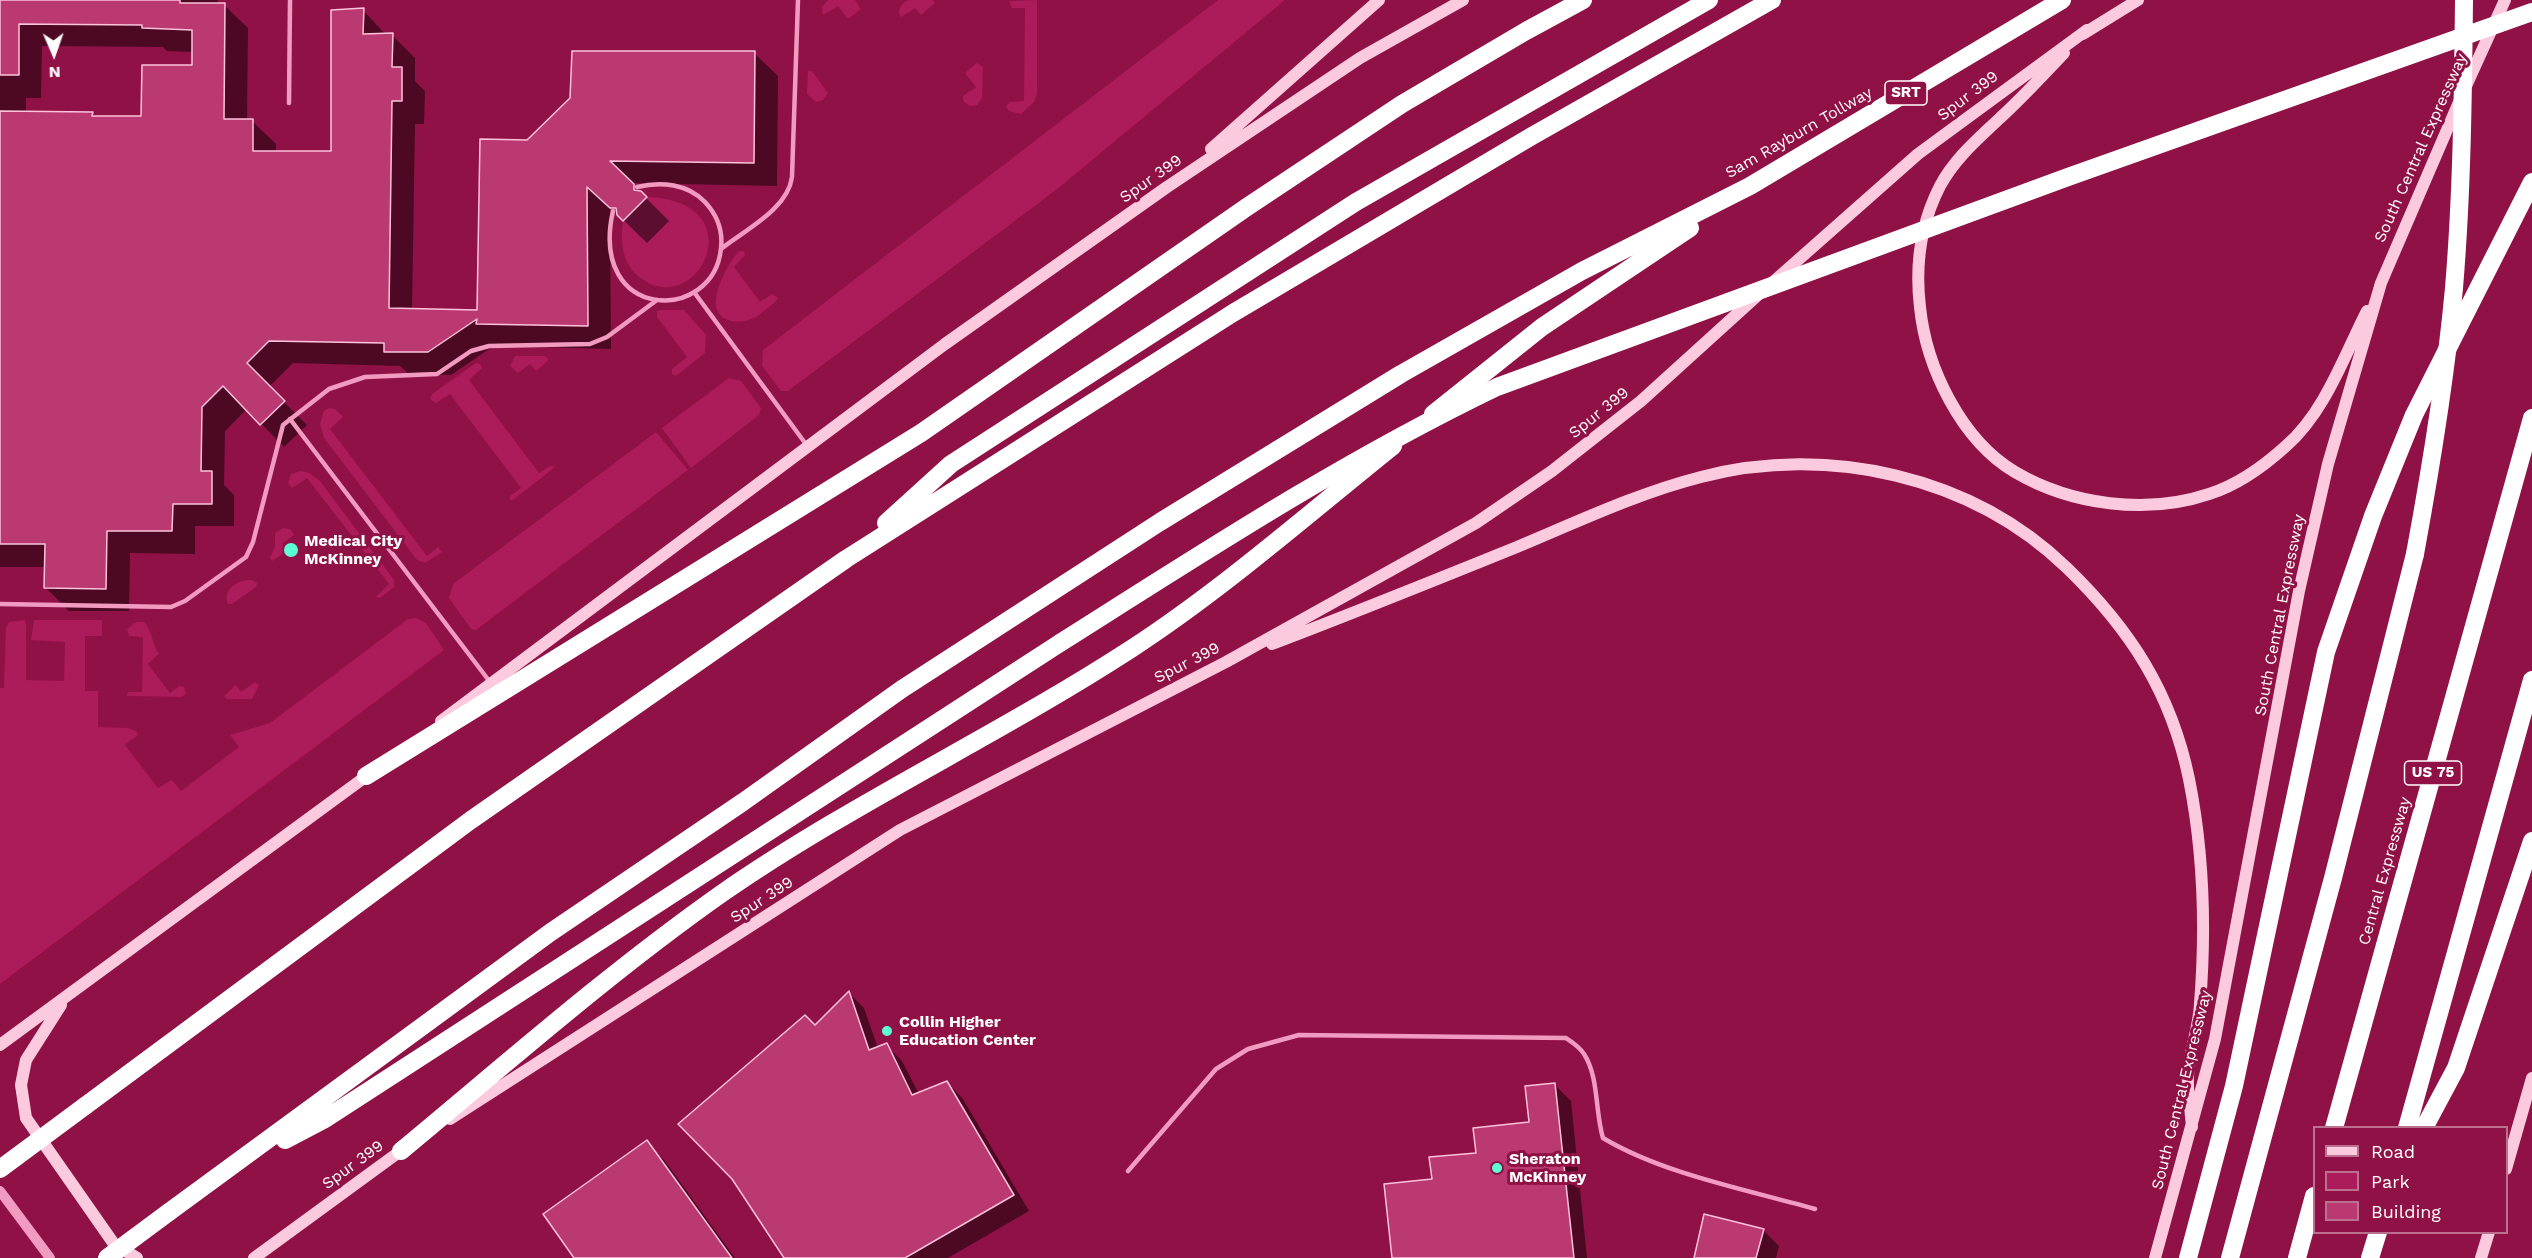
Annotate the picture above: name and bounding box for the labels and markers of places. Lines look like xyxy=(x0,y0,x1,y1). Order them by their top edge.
place label: Medical City McKinney xyxy=(304,531,402,569)
marker: Medical City McKinney xyxy=(282,541,300,559)
place label: Collin Higher Education Center xyxy=(899,1012,1036,1050)
marker: Collin Higher Education Center xyxy=(880,1024,894,1038)
place label: Sheraton McKinney xyxy=(1509,1149,1586,1187)
marker: Sheraton McKinney xyxy=(1490,1161,1504,1175)

